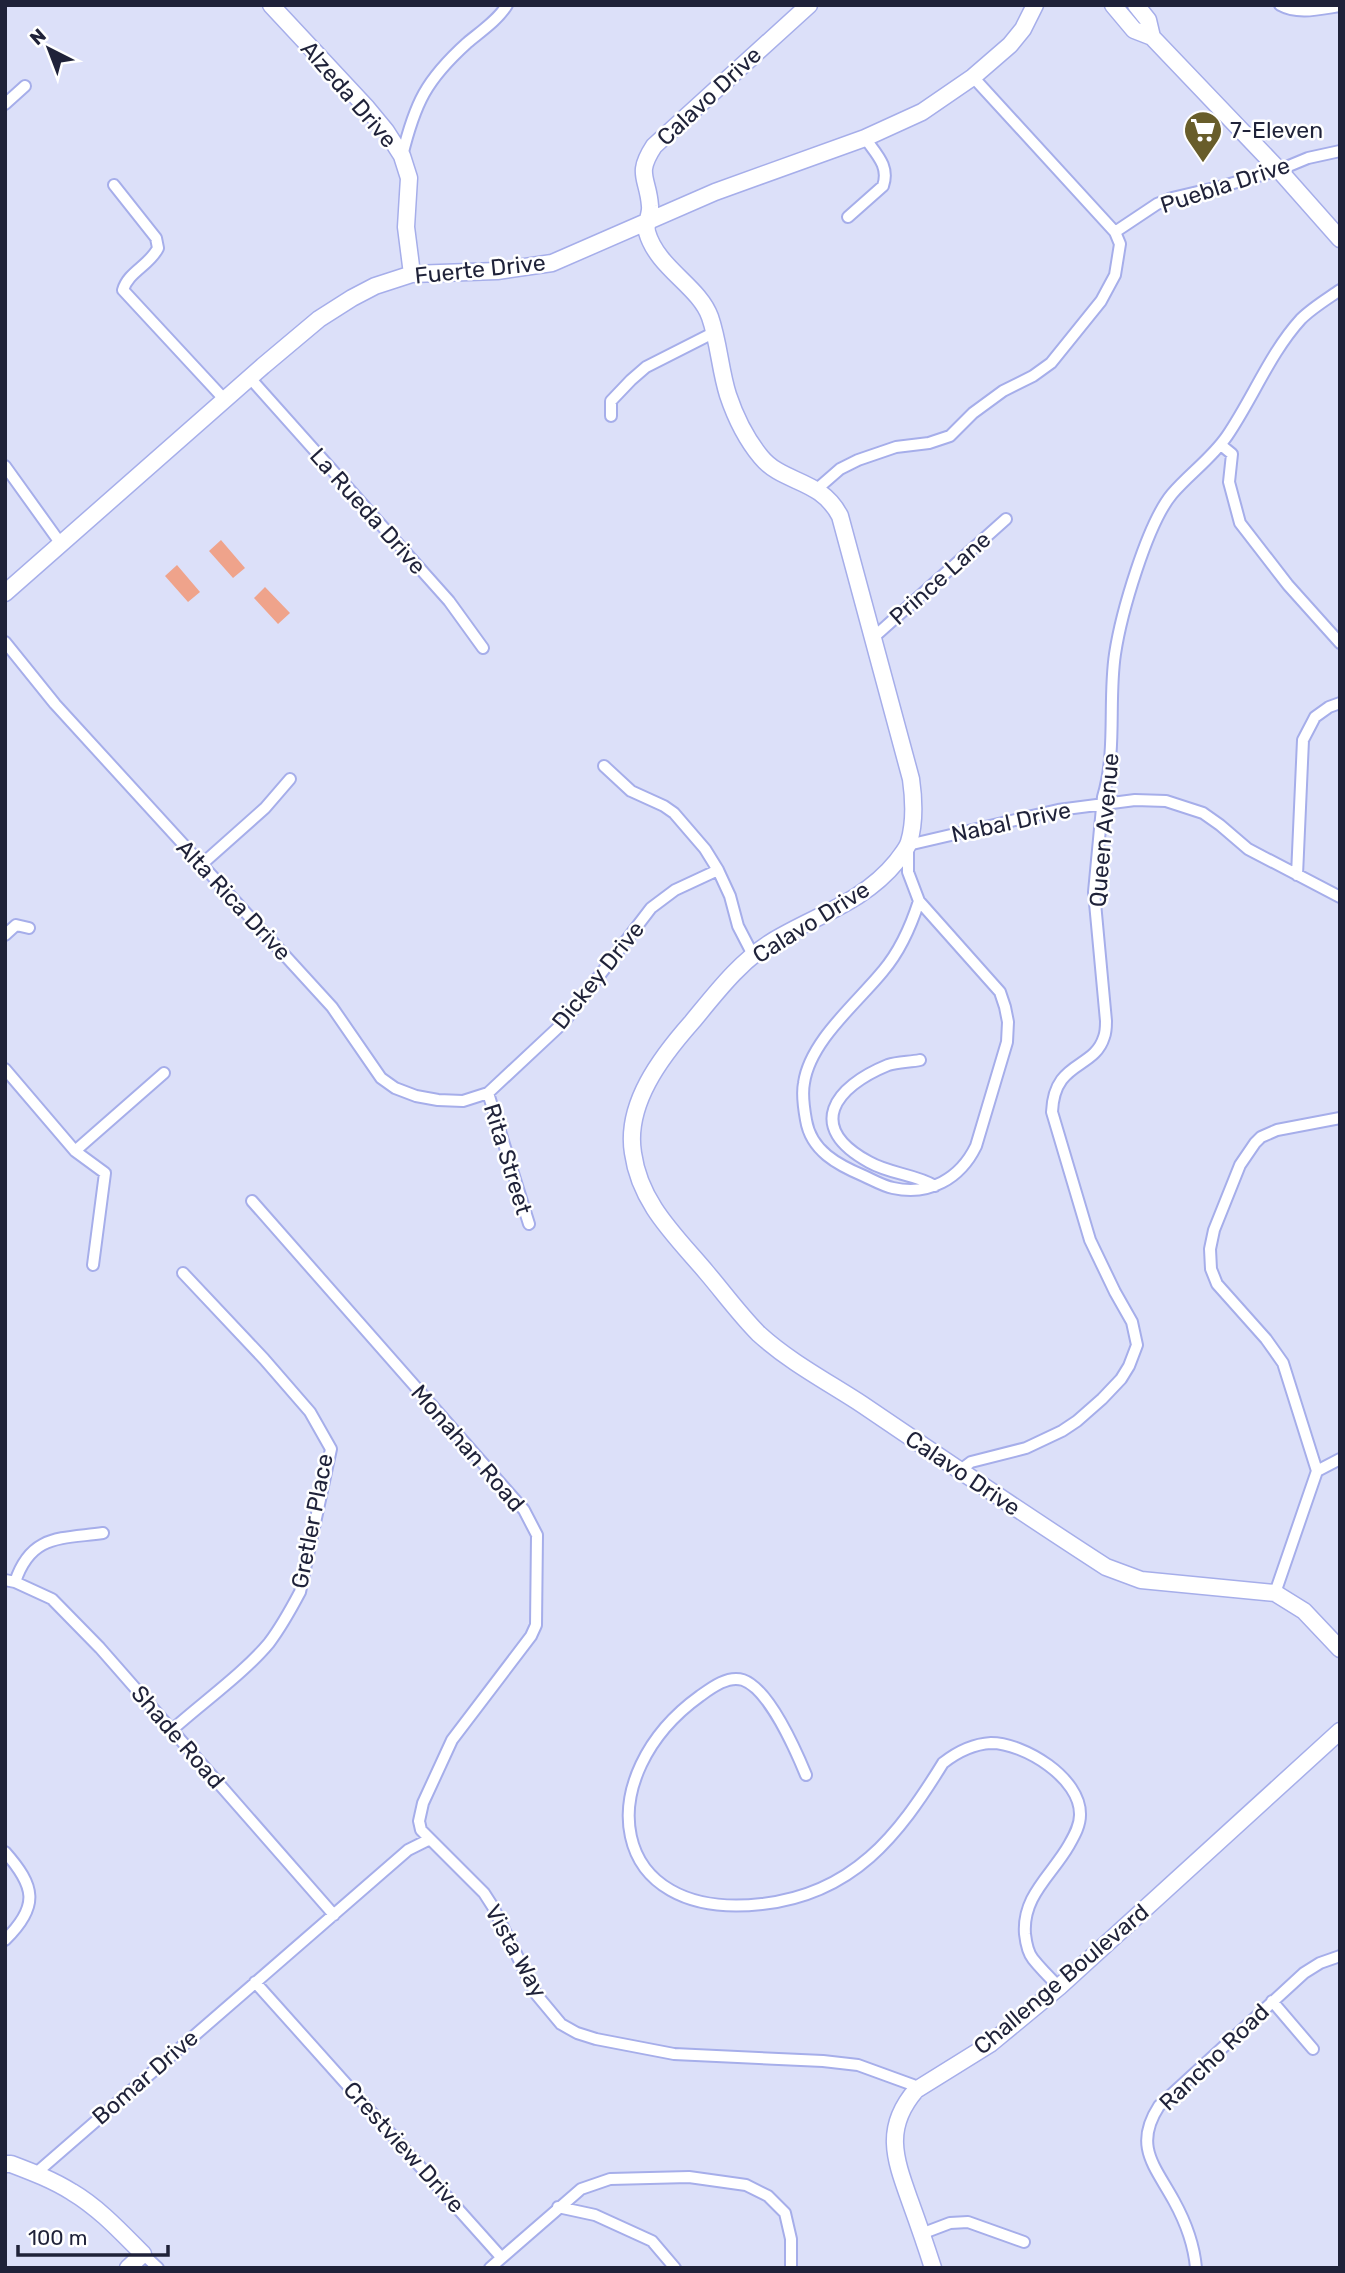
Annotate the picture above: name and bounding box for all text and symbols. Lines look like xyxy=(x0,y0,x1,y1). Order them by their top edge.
north arrow xyxy=(14,14,84,84)
text: N xyxy=(25,24,51,50)
street label: Alzeda Drive xyxy=(295,35,403,153)
street label: Calavo Drive xyxy=(651,41,767,151)
supermarket icon: 7-Eleven xyxy=(1182,109,1224,164)
place label: 7-Eleven xyxy=(1230,116,1323,144)
street label: Puebla Drive xyxy=(1157,151,1293,219)
street label: Fuerte Drive xyxy=(413,248,547,290)
street label: La Rueda Drive xyxy=(304,442,432,580)
street label: Prince Lane xyxy=(884,525,996,631)
street label: Queen Avenue xyxy=(1083,752,1125,908)
street label: Nabal Drive xyxy=(949,796,1073,848)
street label: Alta Rica Drive xyxy=(171,834,297,966)
street label: Calavo Drive xyxy=(747,875,875,969)
street label: Dickey Drive xyxy=(546,915,650,1035)
street label: Rita Street xyxy=(478,1100,538,1218)
street label: Monahan Road xyxy=(405,1379,531,1517)
street label: Calavo Drive xyxy=(900,1424,1026,1522)
street label: Gretler Place xyxy=(285,1451,339,1591)
street label: Shade Road xyxy=(126,1680,230,1794)
street label: Challenge Boulevard xyxy=(968,1898,1154,2060)
street label: Vista Way xyxy=(479,1899,553,2003)
street label: Rancho Road xyxy=(1153,1998,1275,2116)
street label: Bomar Drive xyxy=(86,2023,204,2131)
street label: Crestview Drive xyxy=(338,2076,470,2218)
scale bar xyxy=(18,2214,168,2258)
text: 100 m xyxy=(28,2225,87,2250)

